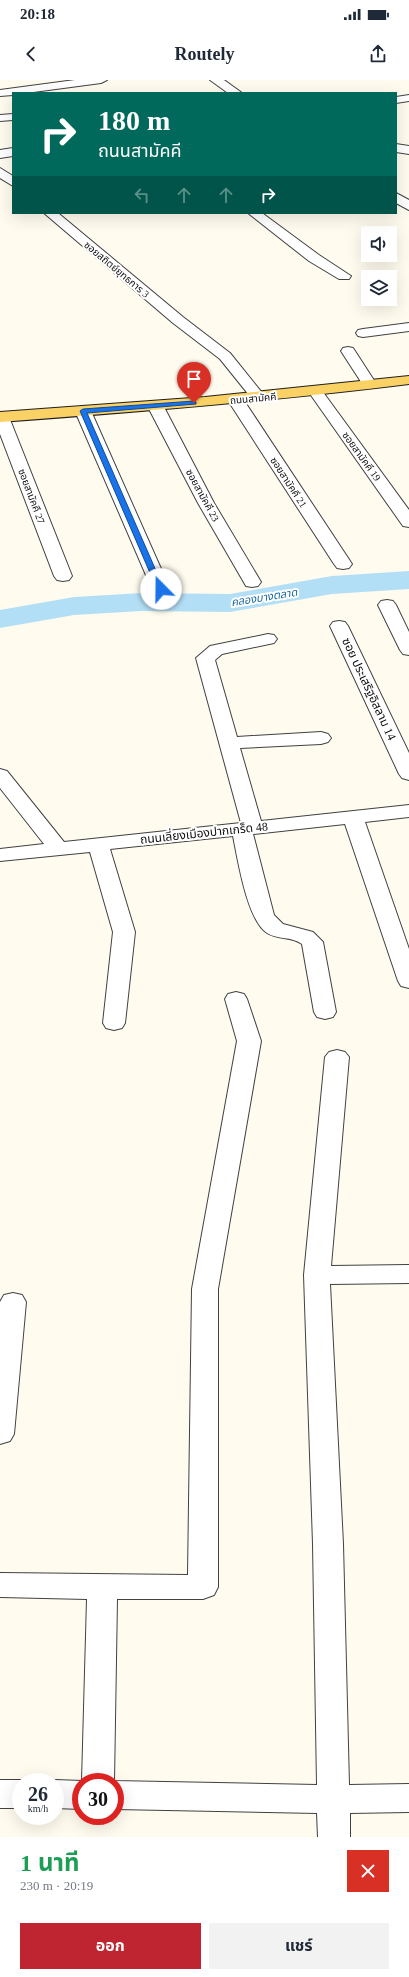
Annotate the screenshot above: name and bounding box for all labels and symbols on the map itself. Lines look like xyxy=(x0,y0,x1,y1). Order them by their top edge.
street label: ซอยสถิตย์ยุทธการ 3 xyxy=(81,239,151,300)
pin xyxy=(177,362,211,403)
street label: ถนนสามัคคี xyxy=(229,391,277,406)
street label: ซอยสามัคคี 19 xyxy=(340,430,383,483)
street label: ซอยสามัคคี 21 xyxy=(268,455,309,510)
street label: ซอยสามัคคี 27 xyxy=(16,467,47,525)
street label: ซอยสามัคคี 23 xyxy=(184,467,221,523)
position arrow xyxy=(140,568,182,610)
water label: คลองบางตลาด xyxy=(230,586,299,608)
street label: ซอย ประเสริฐอิสลาม 14 xyxy=(339,636,399,742)
street label: ถนนเลี่ยงเมืองปากเกร็ด 48 xyxy=(139,817,269,847)
speed limit sign: 30 xyxy=(72,1773,124,1825)

